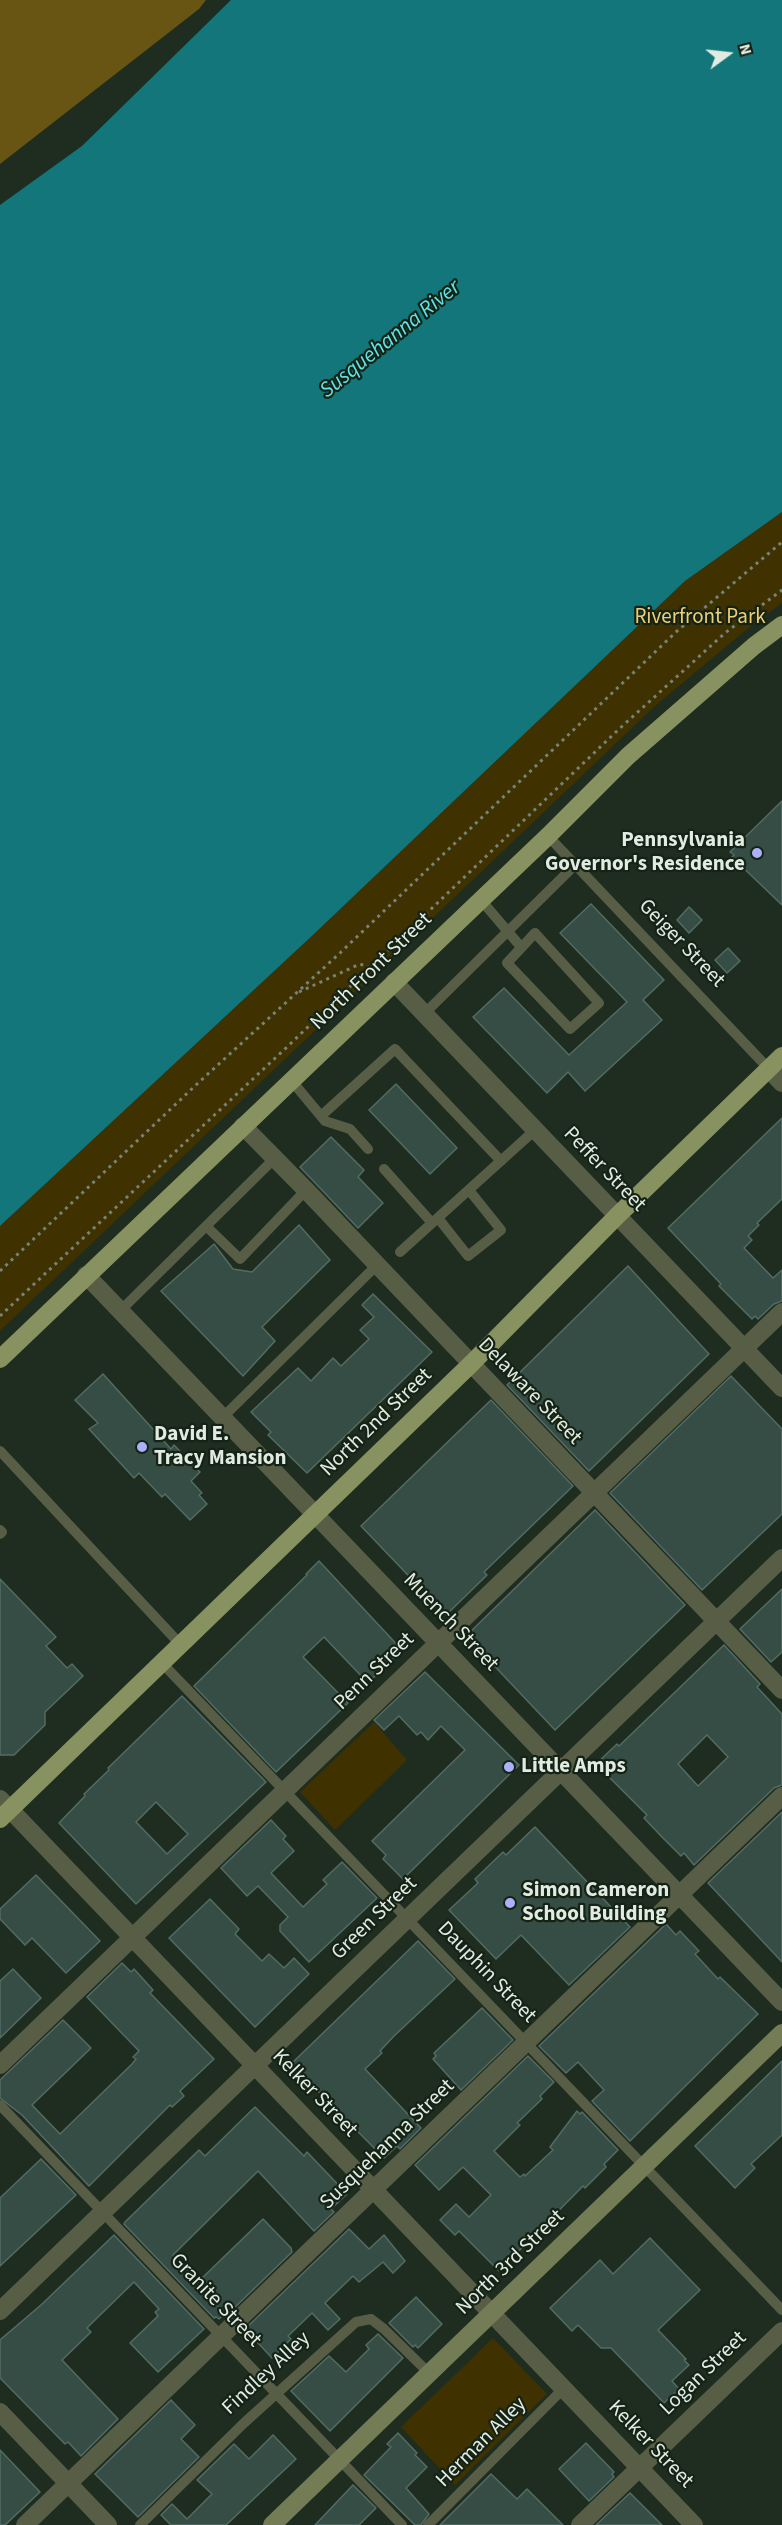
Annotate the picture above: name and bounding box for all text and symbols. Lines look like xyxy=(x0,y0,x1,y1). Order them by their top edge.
north arrow xyxy=(698,24,758,84)
text: N xyxy=(733,41,757,57)
water label: Susquehanna River xyxy=(315,275,467,405)
park label: Riverfront Park xyxy=(634,605,766,631)
place label: Pennsylvania Governor's Residence xyxy=(545,828,745,878)
marker: Pennsylvania Governor's Residence xyxy=(750,846,764,860)
street label: Geiger Street xyxy=(633,894,729,994)
street label: North Front Street xyxy=(306,908,438,1036)
street label: Peffer Street xyxy=(557,1122,651,1218)
street label: Delaware Street xyxy=(472,1333,586,1451)
street label: North 2nd Street xyxy=(316,1363,438,1483)
place label: David E. Tracy Mansion xyxy=(154,1422,286,1472)
marker: David E. Tracy Mansion xyxy=(135,1440,149,1454)
street label: Muench Street xyxy=(397,1569,503,1677)
street label: Penn Street xyxy=(330,1628,420,1716)
place label: Little Amps xyxy=(521,1754,626,1780)
marker: Little Amps xyxy=(502,1760,516,1774)
street label: Green Street xyxy=(327,1872,423,1966)
place label: Simon Cameron School Building xyxy=(522,1878,669,1928)
marker: Simon Cameron School Building xyxy=(503,1896,517,1910)
street label: Dauphin Street xyxy=(431,1917,541,2029)
street label: Kelker Street xyxy=(266,2045,362,2143)
street label: Susquehanna Street xyxy=(315,2074,461,2216)
street label: North 3rd Street xyxy=(452,2205,570,2321)
street label: Granite Street xyxy=(164,2249,266,2353)
street label: Findley Alley xyxy=(218,2327,316,2421)
street label: Logan Street xyxy=(656,2327,752,2421)
street label: Herman Alley xyxy=(432,2393,532,2493)
street label: Kelker Street xyxy=(602,2396,698,2494)

